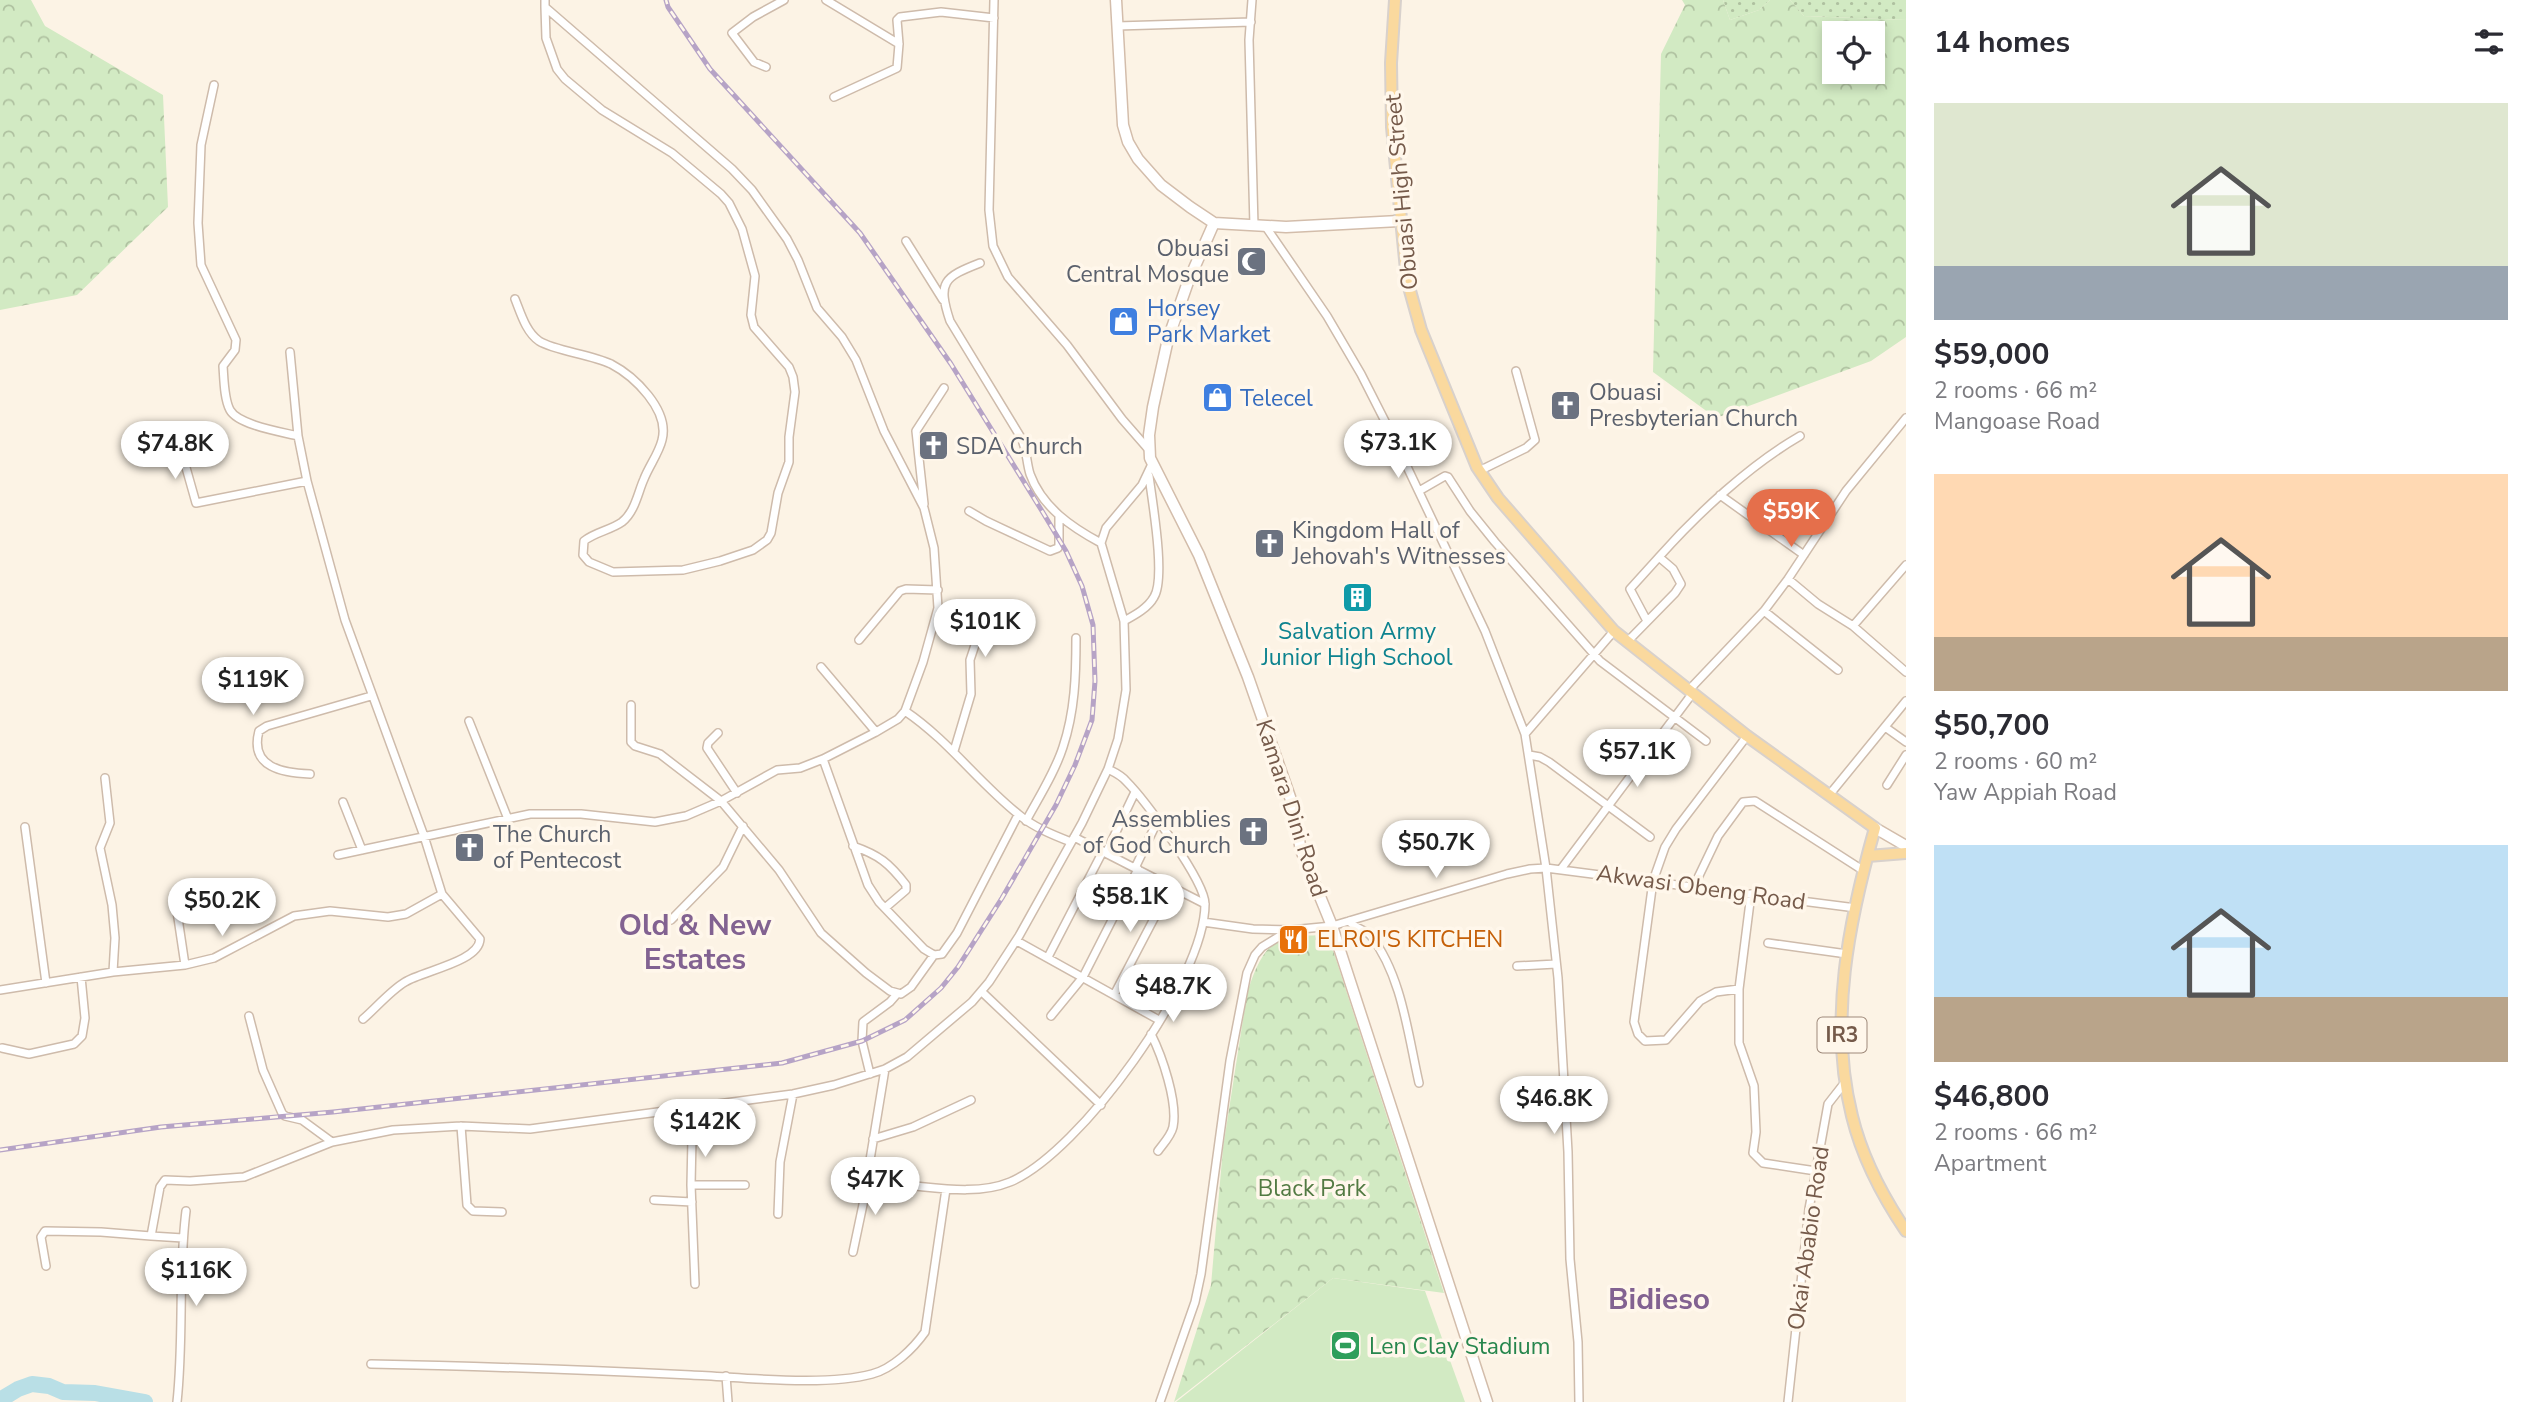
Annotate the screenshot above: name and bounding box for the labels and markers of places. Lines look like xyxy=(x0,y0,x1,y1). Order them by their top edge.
place label: Obuasi Central Mosque xyxy=(1066,233,1229,290)
mosque icon: Obuasi Central Mosque xyxy=(1235,244,1269,278)
place label: Horsey Park Market xyxy=(1147,293,1271,350)
shop icon: Horsey Park Market xyxy=(1107,304,1141,338)
place label: Obuasi Presbyterian Church xyxy=(1589,377,1798,434)
shop icon: Telecel xyxy=(1200,381,1234,415)
place label: Telecel xyxy=(1240,383,1313,414)
church icon: Obuasi Presbyterian Church xyxy=(1549,388,1583,422)
pin: $73.1K xyxy=(1341,420,1455,480)
pin: $74.8K xyxy=(118,421,232,481)
church icon: SDA Church xyxy=(916,429,950,463)
place label: SDA Church xyxy=(956,431,1083,462)
pin: $59K xyxy=(1750,490,1832,549)
place label: Kingdom Hall of Jehovah's Witnesses xyxy=(1291,515,1506,572)
church icon: Kingdom Hall of Jehovah's Witnesses xyxy=(1252,526,1286,560)
building icon: Salvation Army Junior High School xyxy=(1340,580,1374,614)
pin: $101K xyxy=(936,600,1034,659)
place label: Salvation Army Junior High School xyxy=(1260,616,1453,673)
pin: $119K xyxy=(204,658,302,717)
pin: $57.1K xyxy=(1580,730,1694,789)
place label: Assemblies of God Church xyxy=(1083,804,1231,861)
church icon: Assemblies of God Church xyxy=(1237,815,1271,849)
place label: The Church of Pentecost xyxy=(493,819,622,876)
pin: $50.7K xyxy=(1379,820,1493,880)
church icon: The Church of Pentecost xyxy=(453,830,487,864)
pin: $58.1K xyxy=(1073,874,1187,934)
pin: $50.2K xyxy=(165,878,279,938)
restaurant icon: ELROI'S KITCHEN xyxy=(1277,922,1311,956)
place label: ELROI'S KITCHEN xyxy=(1317,924,1503,955)
pin: $48.7K xyxy=(1116,964,1230,1024)
pin: $46.8K xyxy=(1497,1076,1611,1136)
pin: $142K xyxy=(656,1100,754,1159)
pin: $47K xyxy=(834,1158,916,1217)
pin: $116K xyxy=(147,1248,245,1308)
sports icon: Len Clay Stadium xyxy=(1329,1329,1363,1363)
place label: Len Clay Stadium xyxy=(1369,1331,1550,1362)

